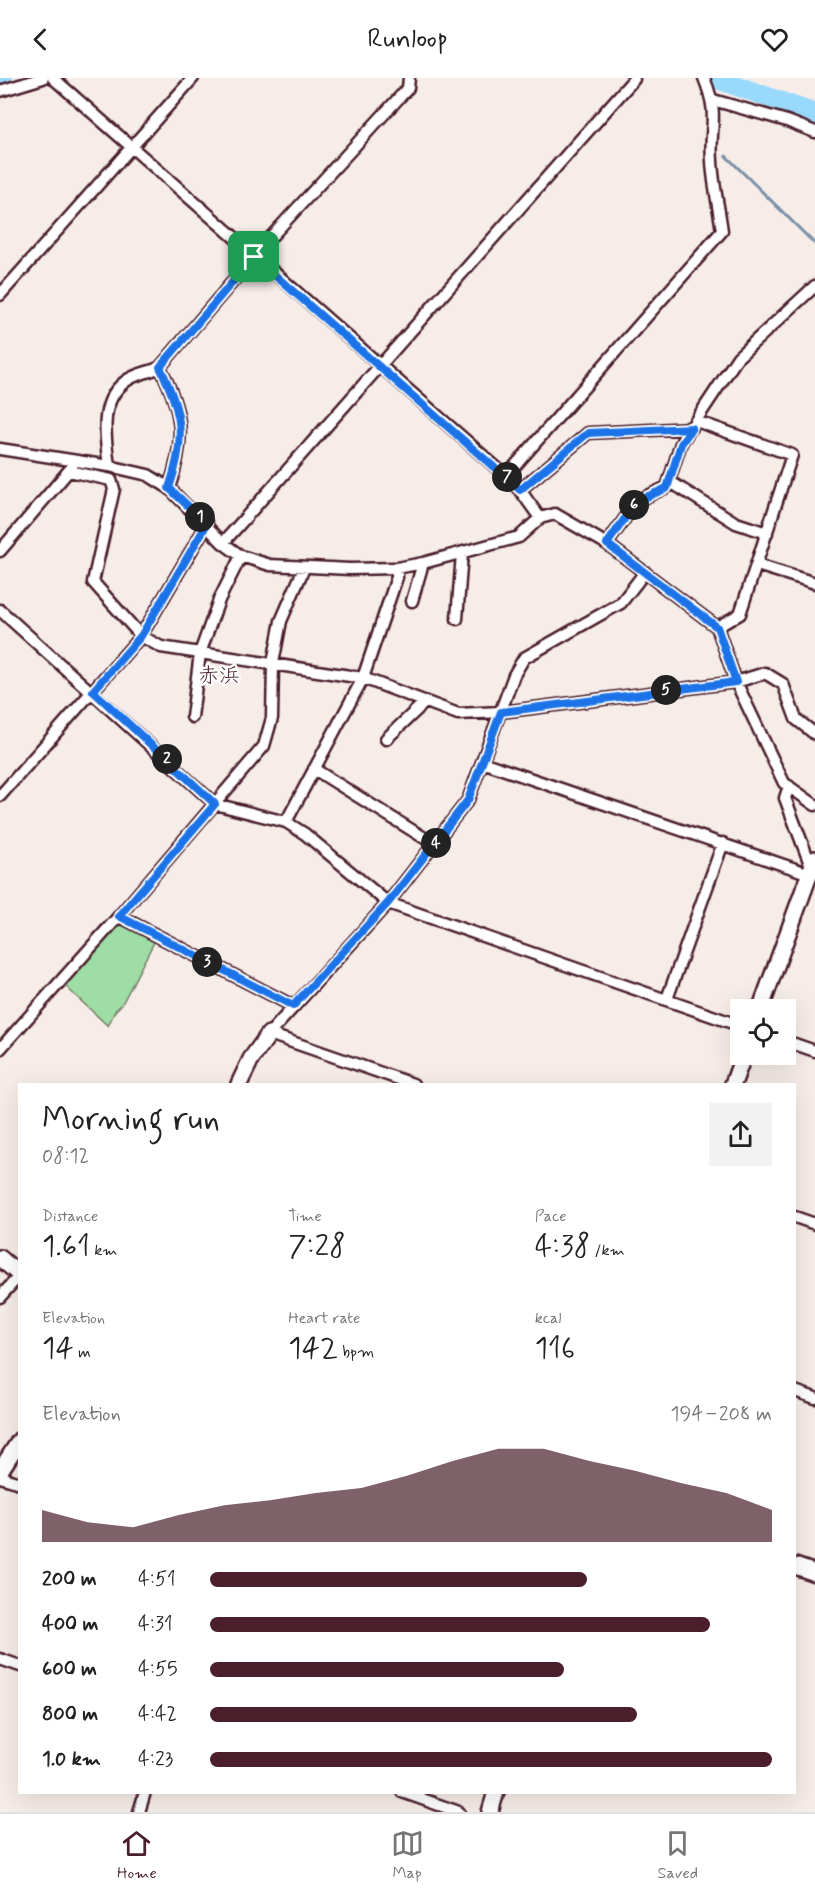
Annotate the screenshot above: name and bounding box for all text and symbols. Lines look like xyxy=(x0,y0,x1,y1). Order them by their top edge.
text: Runloop xyxy=(367,22,448,57)
icon: back xyxy=(24,23,57,56)
icon: heart xyxy=(758,23,791,56)
pin xyxy=(228,231,279,282)
icon: arrive xyxy=(237,240,270,273)
pin: 7 xyxy=(492,462,522,492)
text: 7 xyxy=(502,466,512,487)
pin: 6 xyxy=(619,490,649,520)
text: 6 xyxy=(630,494,638,515)
pin: 1 xyxy=(185,502,215,532)
text: 1 xyxy=(196,506,204,527)
district label: 赤浜 xyxy=(198,662,240,690)
pin: 5 xyxy=(651,675,681,705)
text: 5 xyxy=(661,679,671,700)
pin: 2 xyxy=(152,744,182,774)
text: 2 xyxy=(163,748,171,769)
pin: 4 xyxy=(421,828,451,858)
text: 4 xyxy=(431,832,441,853)
pin: 3 xyxy=(192,947,222,977)
text: 3 xyxy=(203,951,211,972)
map controls xyxy=(730,999,796,1065)
button: locate xyxy=(730,999,796,1065)
text: Morning run xyxy=(42,1098,220,1142)
button: share xyxy=(709,1103,772,1166)
text: 08:12 xyxy=(42,1143,89,1170)
text: Distance xyxy=(42,1206,98,1227)
text: Time xyxy=(288,1206,322,1227)
text: Pace xyxy=(535,1206,567,1227)
text: 1.61 xyxy=(42,1227,90,1266)
text: 7:28 xyxy=(288,1227,346,1266)
text: 4:38 xyxy=(535,1227,590,1266)
text: km xyxy=(90,1240,118,1261)
text: /km xyxy=(590,1240,625,1261)
text: Elevation xyxy=(42,1308,105,1329)
text: Heart rate xyxy=(288,1308,360,1329)
text: kcal xyxy=(535,1308,562,1329)
text: 14 xyxy=(42,1329,74,1368)
text: 142 xyxy=(288,1329,338,1368)
text: 116 xyxy=(535,1329,575,1368)
text: m xyxy=(74,1342,91,1363)
text: bpm xyxy=(338,1342,374,1363)
text: Elevation xyxy=(42,1401,121,1428)
text: 194–208 m xyxy=(671,1401,772,1428)
text: 200 m xyxy=(42,1566,97,1593)
text: 4:51 xyxy=(138,1566,176,1593)
text: 400 m xyxy=(42,1611,98,1638)
text: 4:31 xyxy=(138,1611,173,1638)
text: 600 m xyxy=(42,1656,97,1683)
text: 4:55 xyxy=(138,1656,178,1683)
text: 800 m xyxy=(42,1701,98,1728)
text: 4:42 xyxy=(138,1701,177,1728)
text: 1.0 km xyxy=(42,1746,101,1773)
text: 4:23 xyxy=(138,1746,173,1773)
tab: Home xyxy=(117,1827,157,1884)
tab: Map xyxy=(391,1827,424,1884)
tab: Saved xyxy=(658,1827,698,1884)

